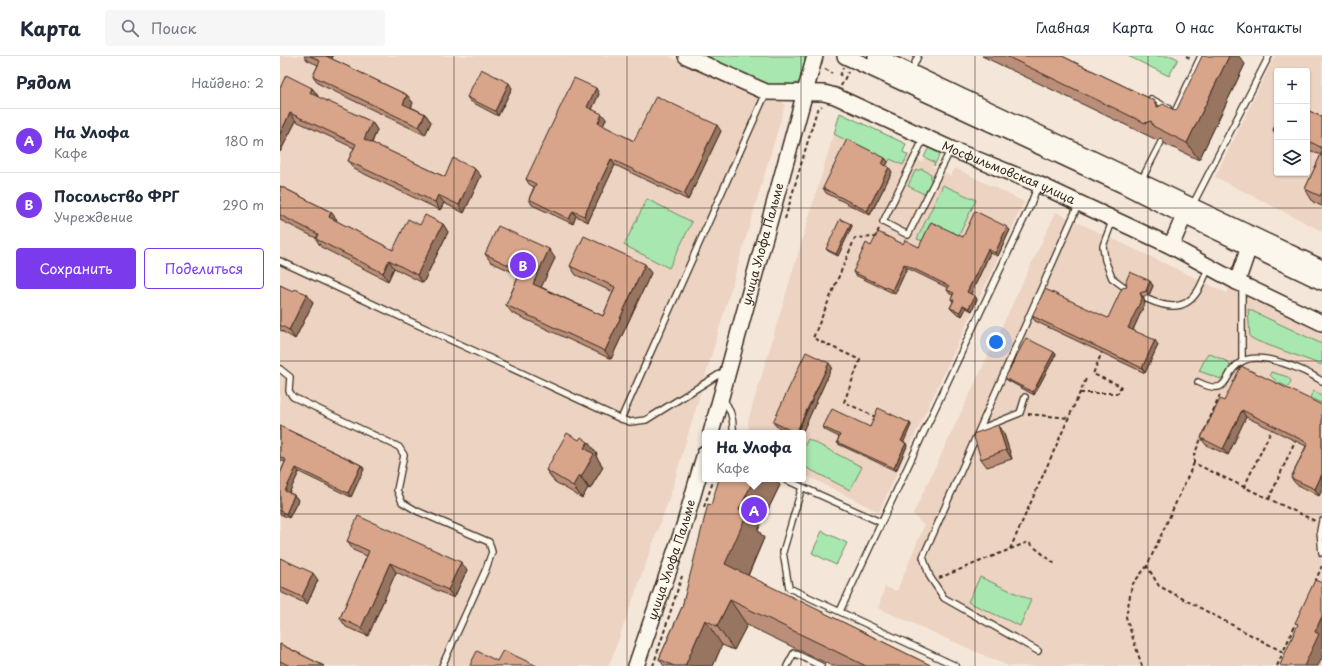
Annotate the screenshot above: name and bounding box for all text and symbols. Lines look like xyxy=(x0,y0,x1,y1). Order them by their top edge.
search box xyxy=(105,10,385,46)
text: Карта xyxy=(20,14,81,42)
text: Поиск xyxy=(151,16,196,39)
icon: search xyxy=(119,17,141,39)
text: Главная xyxy=(1036,17,1090,38)
text: Карта xyxy=(1112,17,1153,38)
text: О нас xyxy=(1175,17,1214,38)
text: Контакты xyxy=(1236,17,1302,38)
map controls xyxy=(1274,68,1310,176)
button: + xyxy=(1274,68,1310,104)
text: Рядом xyxy=(16,69,71,95)
text: Найдено: 2 xyxy=(191,73,264,92)
button: − xyxy=(1274,104,1310,140)
text: На Улофа xyxy=(54,120,130,143)
text: A xyxy=(24,131,34,150)
text: 180 m xyxy=(225,131,264,150)
street label: Мосфильмовская улица xyxy=(939,136,1079,208)
button: layers xyxy=(1274,140,1310,176)
text: Кафе xyxy=(54,143,87,162)
street label: улица Улофа Пальме xyxy=(737,181,788,307)
text: Посольство ФРГ xyxy=(54,184,179,207)
text: B xyxy=(25,195,33,214)
text: 290 m xyxy=(223,195,264,214)
text: Учреждение xyxy=(54,207,133,226)
button: Сохранить xyxy=(16,248,136,289)
button: Поделиться xyxy=(144,248,264,289)
pin: B xyxy=(510,250,536,280)
your location xyxy=(986,332,1006,352)
popup xyxy=(702,430,806,482)
text: На Улофа xyxy=(716,435,792,458)
text: Кафе xyxy=(716,458,749,477)
pin: A xyxy=(741,495,767,525)
street label: улица Улофа Пальме xyxy=(642,497,699,622)

